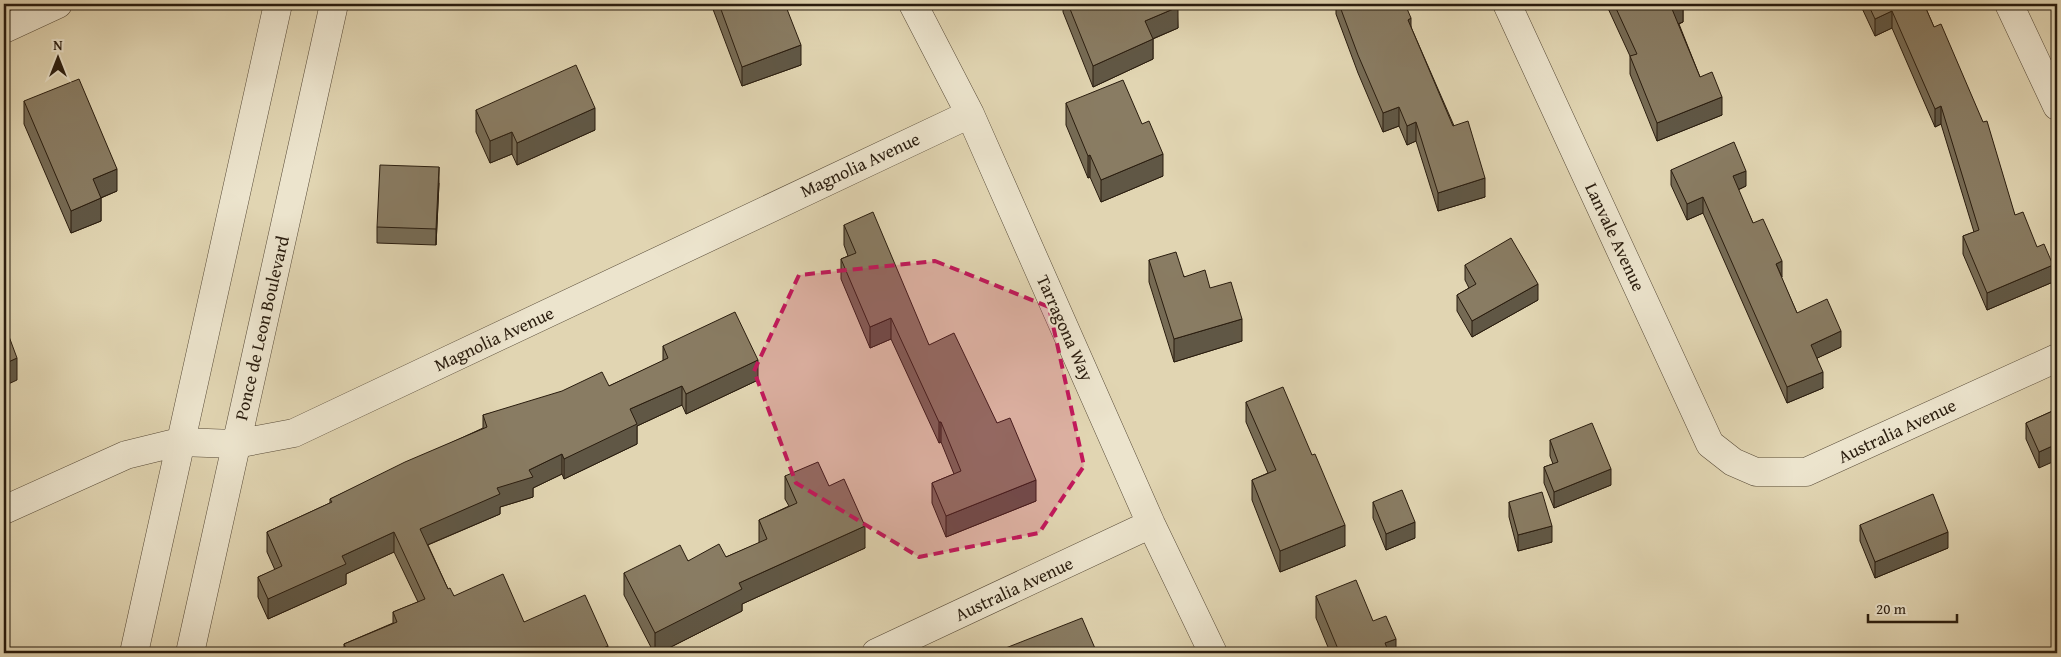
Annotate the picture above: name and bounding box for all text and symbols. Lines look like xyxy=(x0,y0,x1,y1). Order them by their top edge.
north arrow xyxy=(32,32,82,82)
text: N xyxy=(53,35,63,55)
street label: Magnolia Avenue xyxy=(795,125,924,204)
street label: Lanvale Avenue xyxy=(1578,178,1652,296)
street label: Ponce de Leon Boulevard xyxy=(227,233,296,423)
street label: Tarragona Way xyxy=(1030,270,1101,385)
street label: Magnolia Avenue xyxy=(429,299,558,378)
street label: Australia Avenue xyxy=(1833,391,1960,470)
street label: Australia Avenue xyxy=(950,549,1077,628)
scale bar xyxy=(1868,592,1957,624)
text: 20 m xyxy=(1876,598,1907,619)

